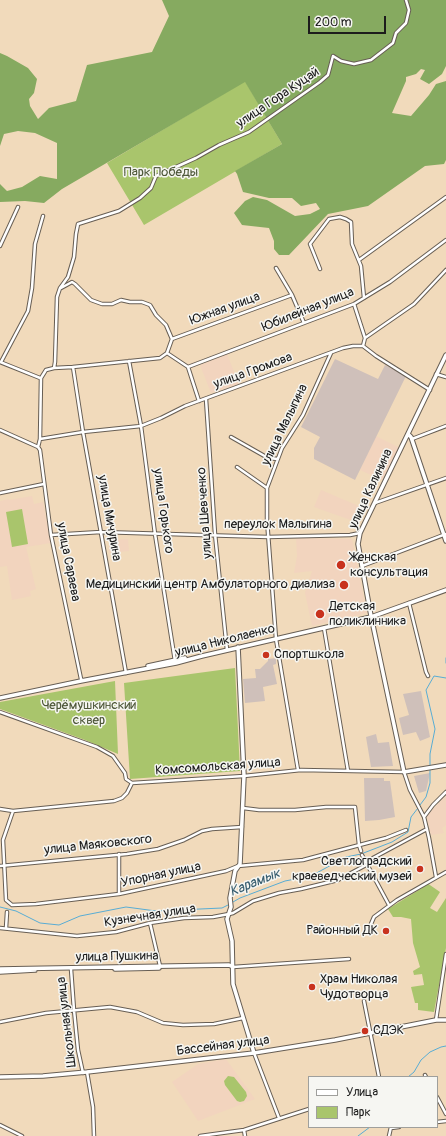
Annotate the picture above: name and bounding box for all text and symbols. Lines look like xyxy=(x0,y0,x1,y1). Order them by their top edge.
scale bar xyxy=(310,8,388,34)
text: 200 m xyxy=(315,15,351,30)
street label: улица Гора Куцай xyxy=(233,64,323,132)
park label: Парк Победы xyxy=(124,165,198,181)
street label: Юбилейная улица xyxy=(260,284,356,336)
street label: Южная улица xyxy=(188,289,262,329)
street label: улица Громова xyxy=(212,350,294,392)
street label: улица Малыгина xyxy=(259,382,311,468)
street label: улица Калинина xyxy=(346,447,396,531)
street label: улица Шевченко xyxy=(194,467,216,559)
street label: улица Горького xyxy=(149,468,177,554)
street label: улица Мичурина xyxy=(94,474,124,562)
street label: переулок Малыгина xyxy=(224,517,332,533)
street label: улица Сараева xyxy=(53,521,83,603)
place label: Женская консультация xyxy=(350,550,428,581)
marker: Женская консультация xyxy=(335,559,347,571)
place label: Медицинский центр Амбулаторного диализа xyxy=(86,577,335,593)
marker: Медицинский центр Амбулаторного диализа xyxy=(338,579,350,591)
place label: Детская поликлинника xyxy=(329,599,406,630)
marker: Детская поликлинника xyxy=(314,608,326,620)
street label: улица Николаенко xyxy=(173,621,277,661)
place label: Спортшкола xyxy=(274,647,344,663)
marker: Спортшкола xyxy=(261,650,271,660)
park label: Черёмушкинский сквер xyxy=(41,698,137,729)
street label: Комсомольская улица xyxy=(155,755,281,779)
street label: улица Маяковского xyxy=(43,832,153,858)
place label: Светлоградский краеведческий музей xyxy=(292,854,412,885)
street label: Упорная улица xyxy=(120,859,202,891)
marker: Светлоградский краеведческий музей xyxy=(415,864,425,874)
water label: Карамык xyxy=(227,865,283,901)
street label: Кузнечная улица xyxy=(103,901,197,931)
place label: Районный ДК xyxy=(307,923,378,939)
marker: Районный ДК xyxy=(381,926,391,936)
street label: улица Пушкина xyxy=(75,948,159,966)
place label: Храм Николая Чудотворца xyxy=(320,972,397,1003)
street label: Школьная улица xyxy=(54,976,80,1068)
marker: Храм Николая Чудотворца xyxy=(307,982,317,992)
place label: СДЭК xyxy=(373,1023,404,1039)
marker: СДЭК xyxy=(360,1026,370,1036)
street label: Бассейная улица xyxy=(176,1033,270,1059)
legend xyxy=(308,1076,438,1128)
text: Улица xyxy=(346,1085,378,1100)
text: Парк xyxy=(346,1105,371,1120)

